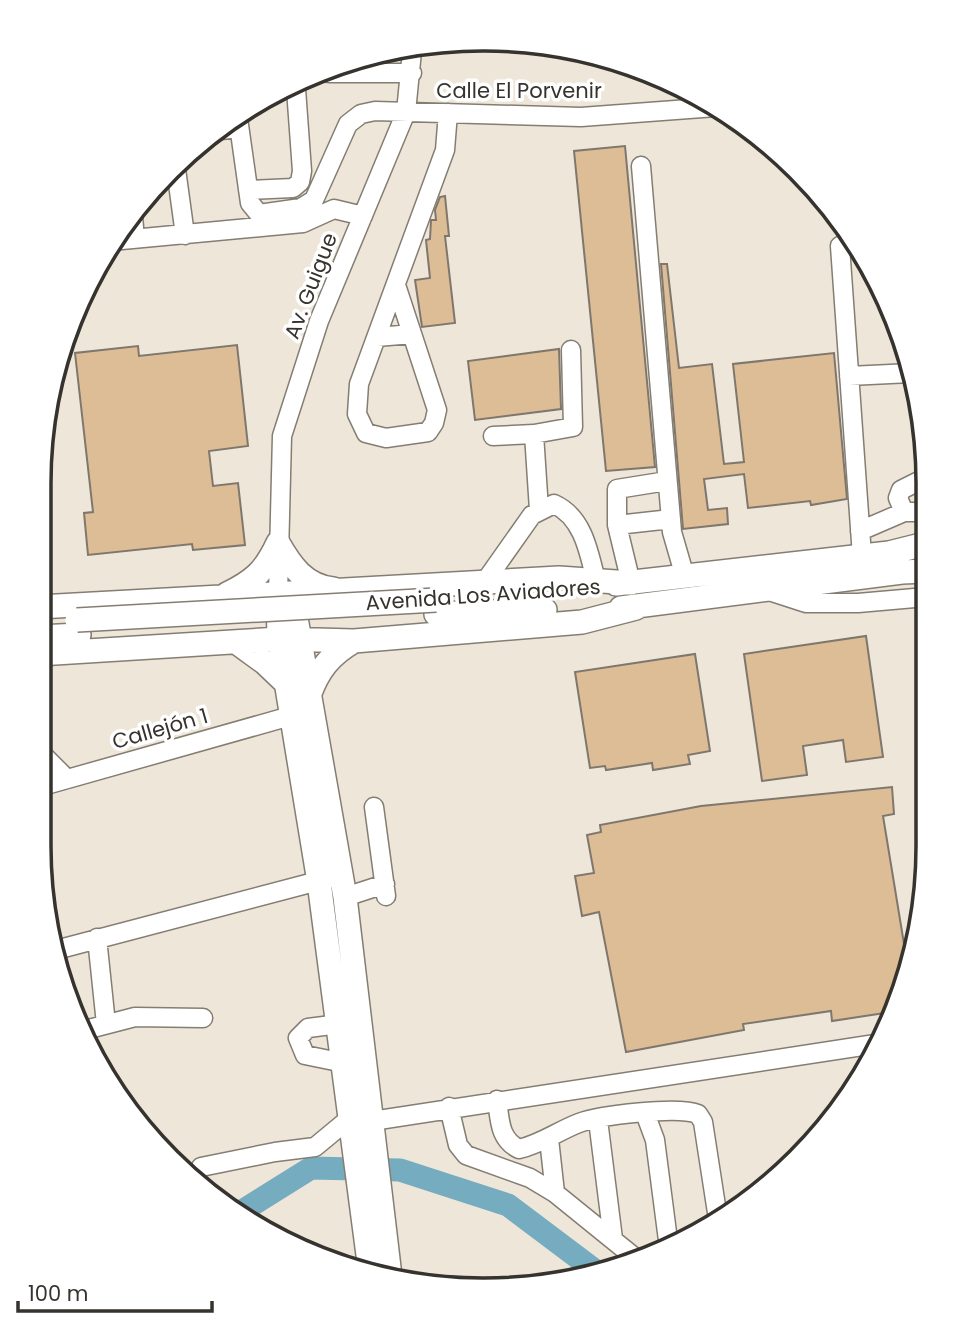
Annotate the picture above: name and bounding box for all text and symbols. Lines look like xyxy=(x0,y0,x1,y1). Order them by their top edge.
street label: Calle El Porvenir xyxy=(436,76,602,105)
street label: Av. Guigue xyxy=(277,229,344,343)
street label: Avenida Los Aviadores xyxy=(365,572,601,617)
street label: Callejón 1 xyxy=(109,701,211,756)
scale bar xyxy=(18,1270,212,1314)
text: 100 m xyxy=(28,1279,88,1308)

